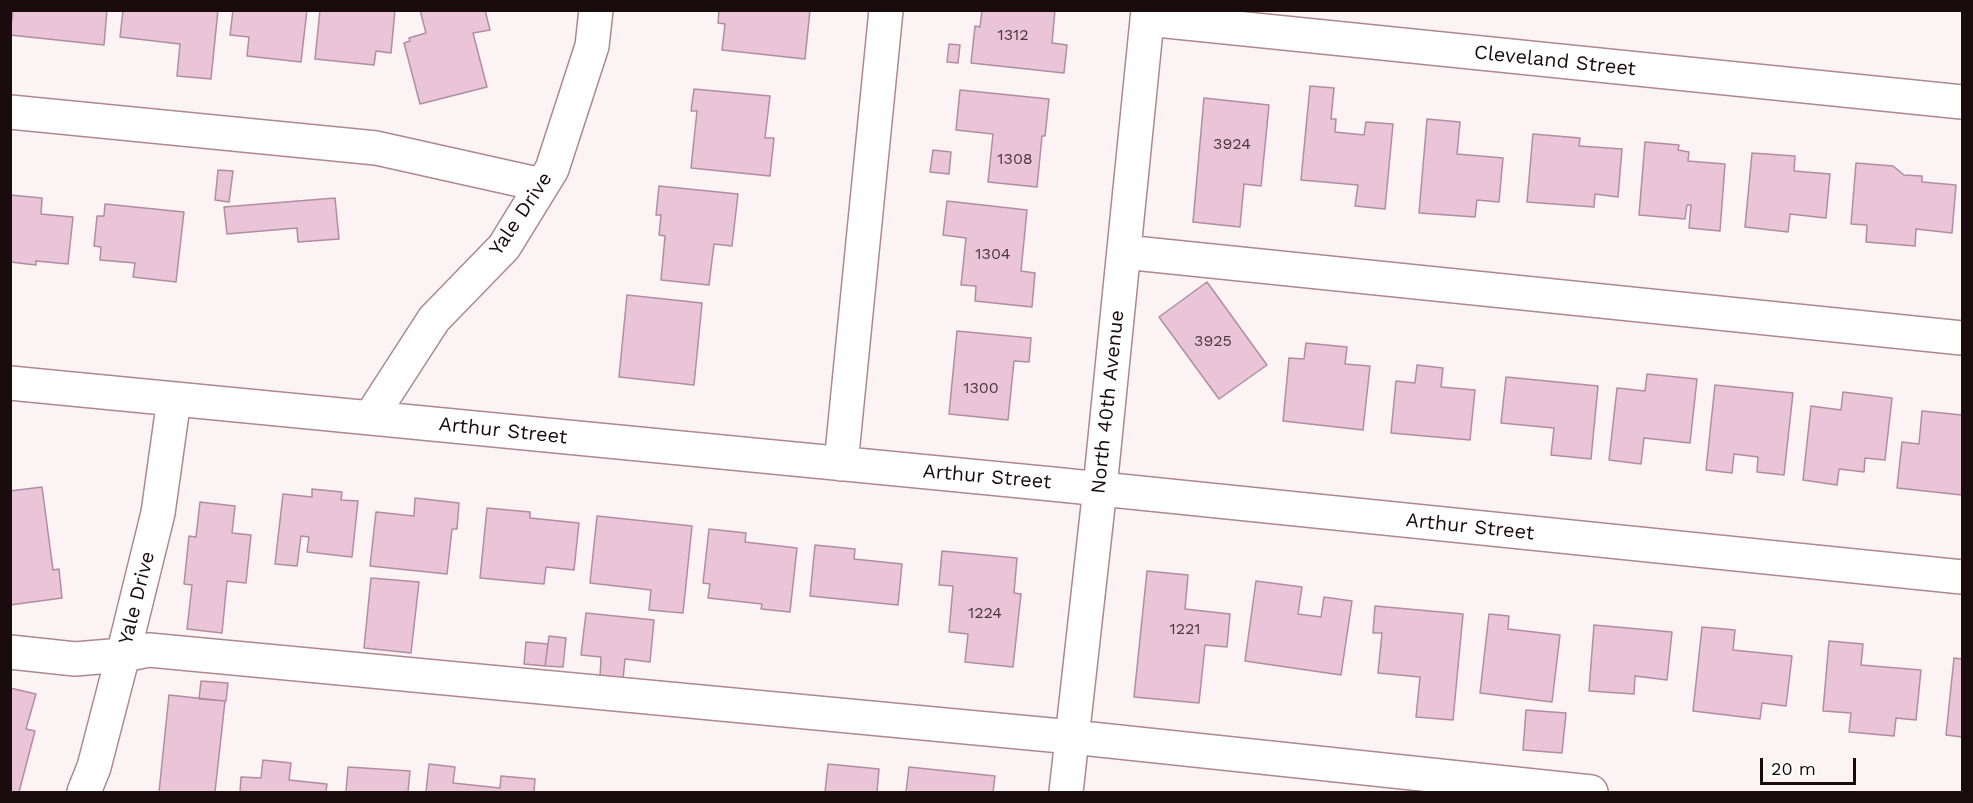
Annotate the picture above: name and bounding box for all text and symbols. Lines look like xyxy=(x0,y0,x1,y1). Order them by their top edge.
house number: 1312 xyxy=(997,25,1029,45)
street label: Cleveland Street xyxy=(1473,41,1637,81)
house number: 3924 xyxy=(1213,134,1251,154)
house number: 1308 xyxy=(997,149,1033,169)
street label: Yale Drive xyxy=(484,168,558,260)
house number: 1304 xyxy=(975,244,1011,264)
street label: North 40th Avenue xyxy=(1086,309,1130,495)
house number: 3925 xyxy=(1194,331,1232,351)
house number: 1300 xyxy=(963,378,999,398)
street label: Arthur Street xyxy=(438,412,568,450)
street label: Arthur Street xyxy=(922,459,1052,495)
street label: Arthur Street xyxy=(1405,508,1535,546)
street label: Yale Drive xyxy=(114,549,160,647)
house number: 1224 xyxy=(968,603,1002,623)
house number: 1221 xyxy=(1169,619,1201,639)
scale bar xyxy=(1763,746,1859,784)
text: 20 m xyxy=(1771,758,1816,779)

